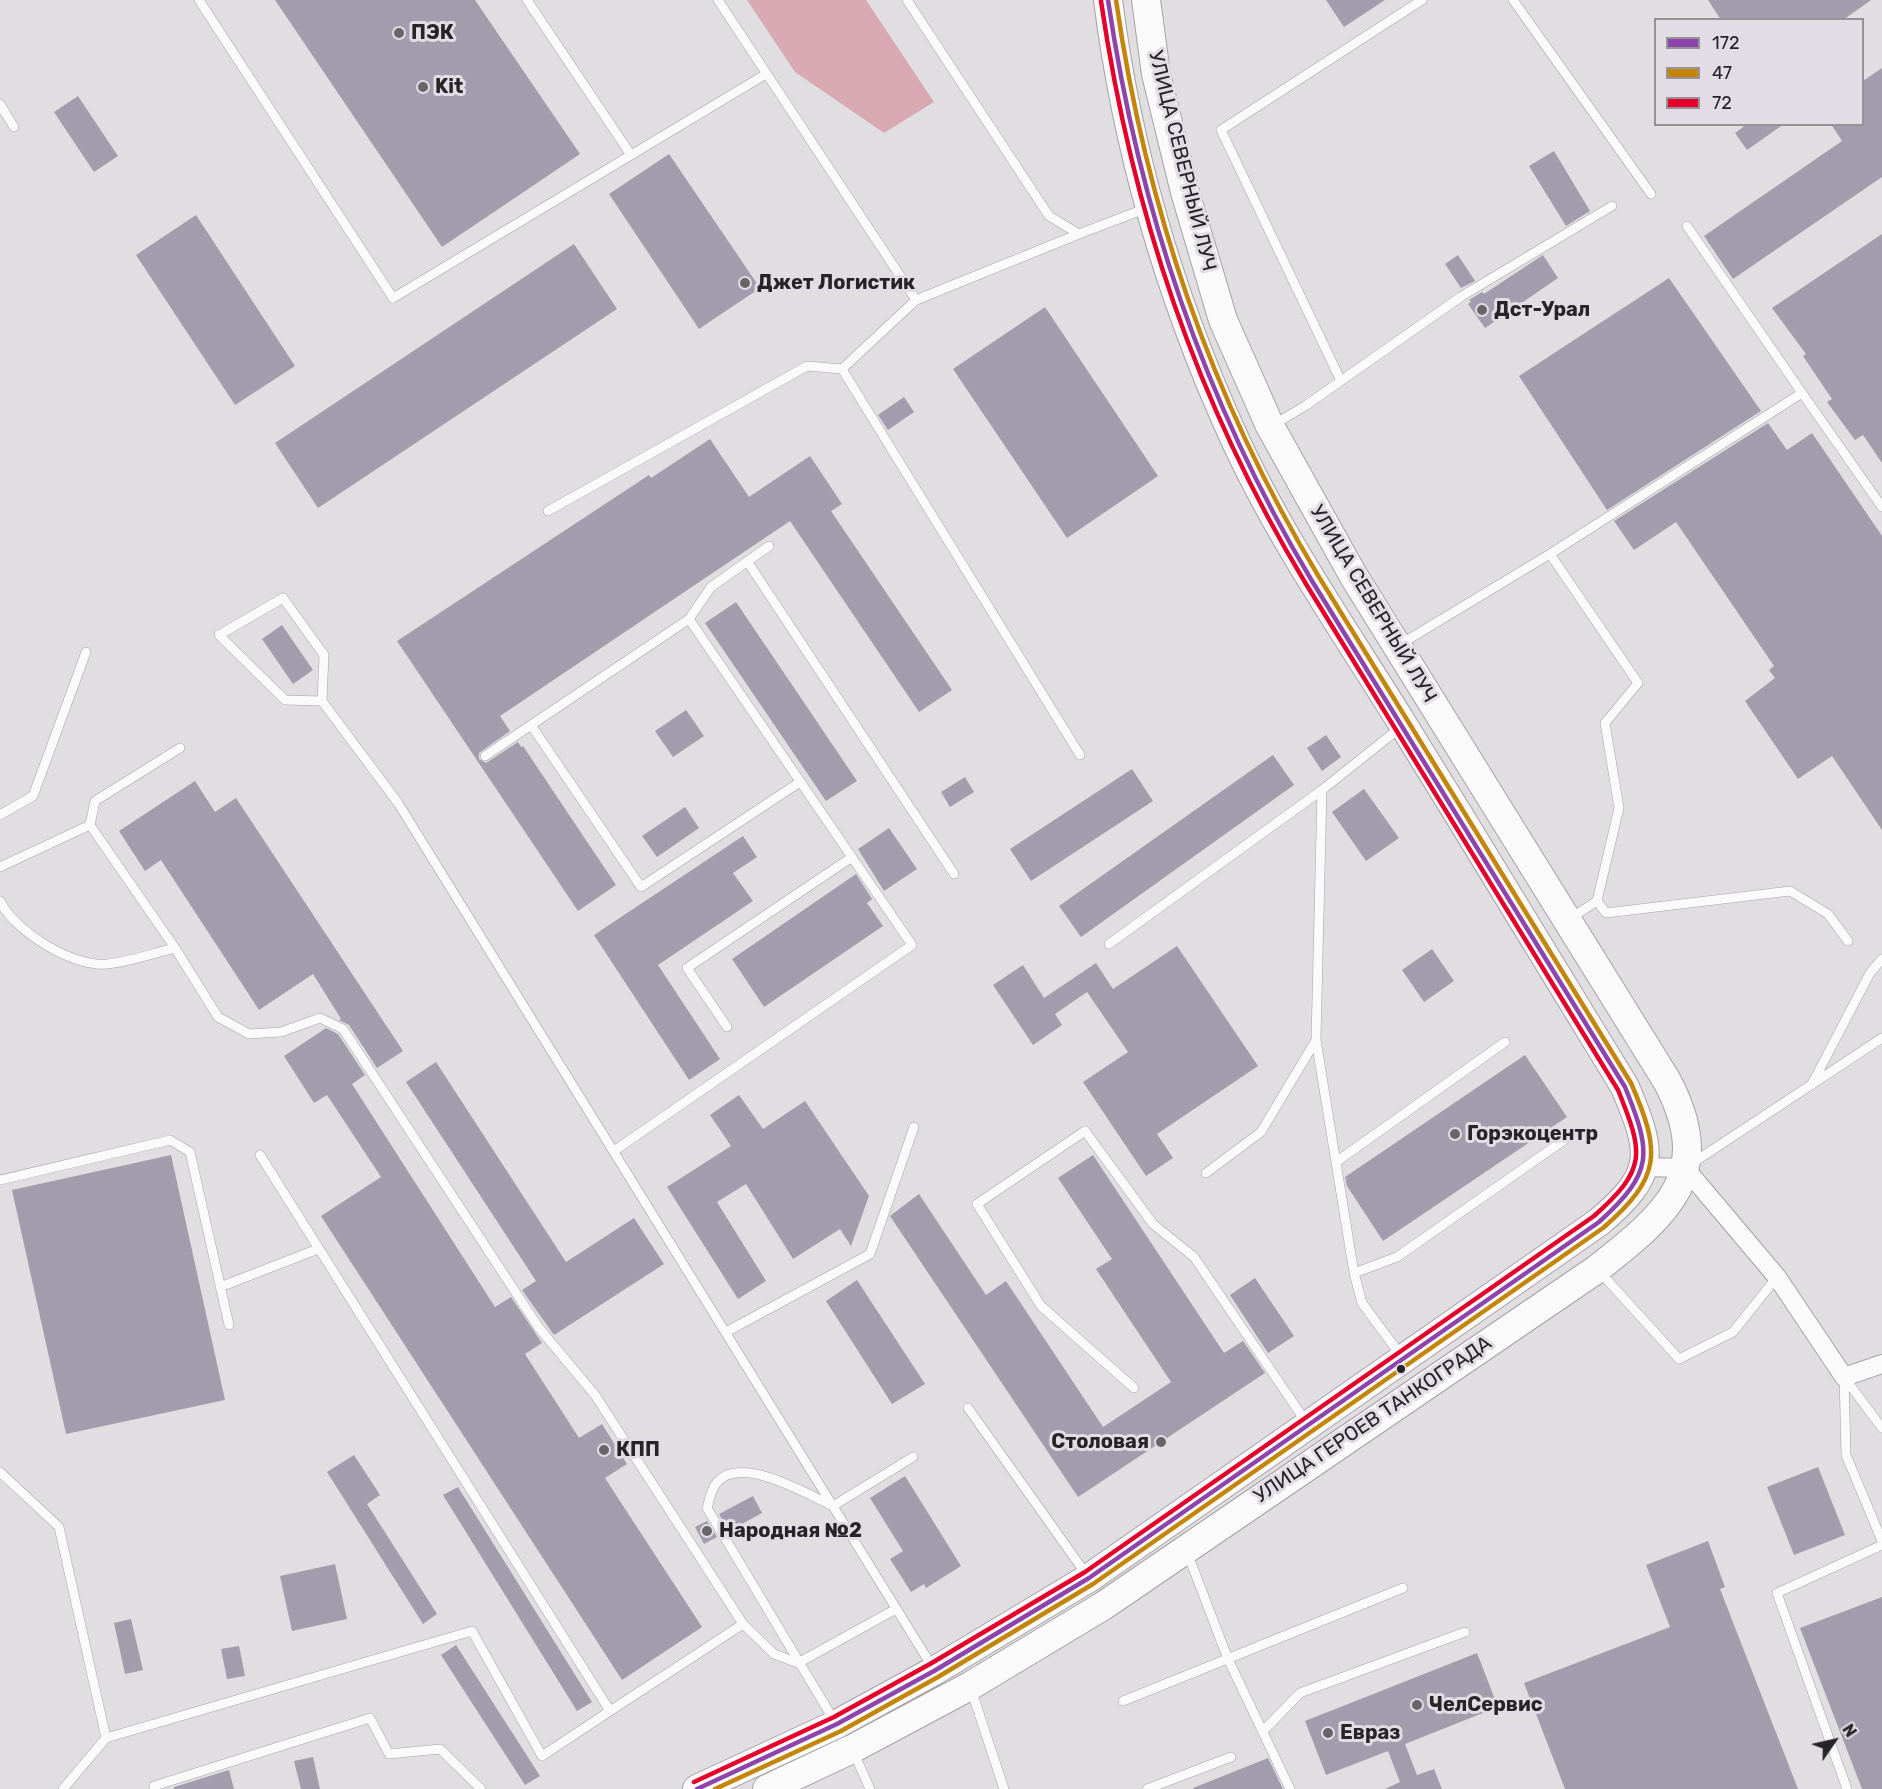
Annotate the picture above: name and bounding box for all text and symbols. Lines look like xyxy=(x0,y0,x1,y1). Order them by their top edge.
legend xyxy=(1654,18,1864,126)
place label: ПЭК xyxy=(411,21,454,45)
marker: ПЭК xyxy=(392,26,406,40)
text: 172 xyxy=(1712,32,1740,54)
street label: УЛИЦА СЕВЕРНЫЙ ЛУЧ xyxy=(1143,48,1221,274)
text: 47 xyxy=(1712,62,1732,84)
place label: Kit xyxy=(435,75,463,99)
marker: Kit xyxy=(416,80,430,94)
text: 72 xyxy=(1712,92,1732,114)
place label: Джет Логистик xyxy=(757,271,915,295)
marker: Джет Логистик xyxy=(738,276,752,290)
place label: Дст-Урал xyxy=(1494,298,1590,322)
marker: Дст-Урал xyxy=(1475,303,1489,317)
street label: УЛИЦА СЕВЕРНЫЙ ЛУЧ xyxy=(1304,501,1442,707)
place label: Горэкоцентр xyxy=(1467,1122,1598,1146)
marker: Горэкоцентр xyxy=(1448,1127,1462,1141)
street label: УЛИЦА ГЕРОЕВ ТАНКОГРАДА xyxy=(1250,1331,1496,1509)
unlabelled marker xyxy=(1395,1363,1407,1375)
place label: Столовая xyxy=(1051,1430,1149,1454)
marker: Столовая xyxy=(1154,1435,1168,1449)
place label: КПП xyxy=(616,1438,660,1462)
marker: КПП xyxy=(597,1443,611,1457)
place label: Народная №2 xyxy=(719,1519,862,1543)
marker: Народная №2 xyxy=(700,1524,714,1538)
place label: ЧелСервис xyxy=(1429,1693,1542,1717)
marker: ЧелСервис xyxy=(1410,1698,1424,1712)
north arrow xyxy=(1804,1711,1864,1771)
place label: Евраз xyxy=(1340,1721,1400,1745)
text: N xyxy=(1838,1721,1860,1741)
marker: Евраз xyxy=(1321,1726,1335,1740)

